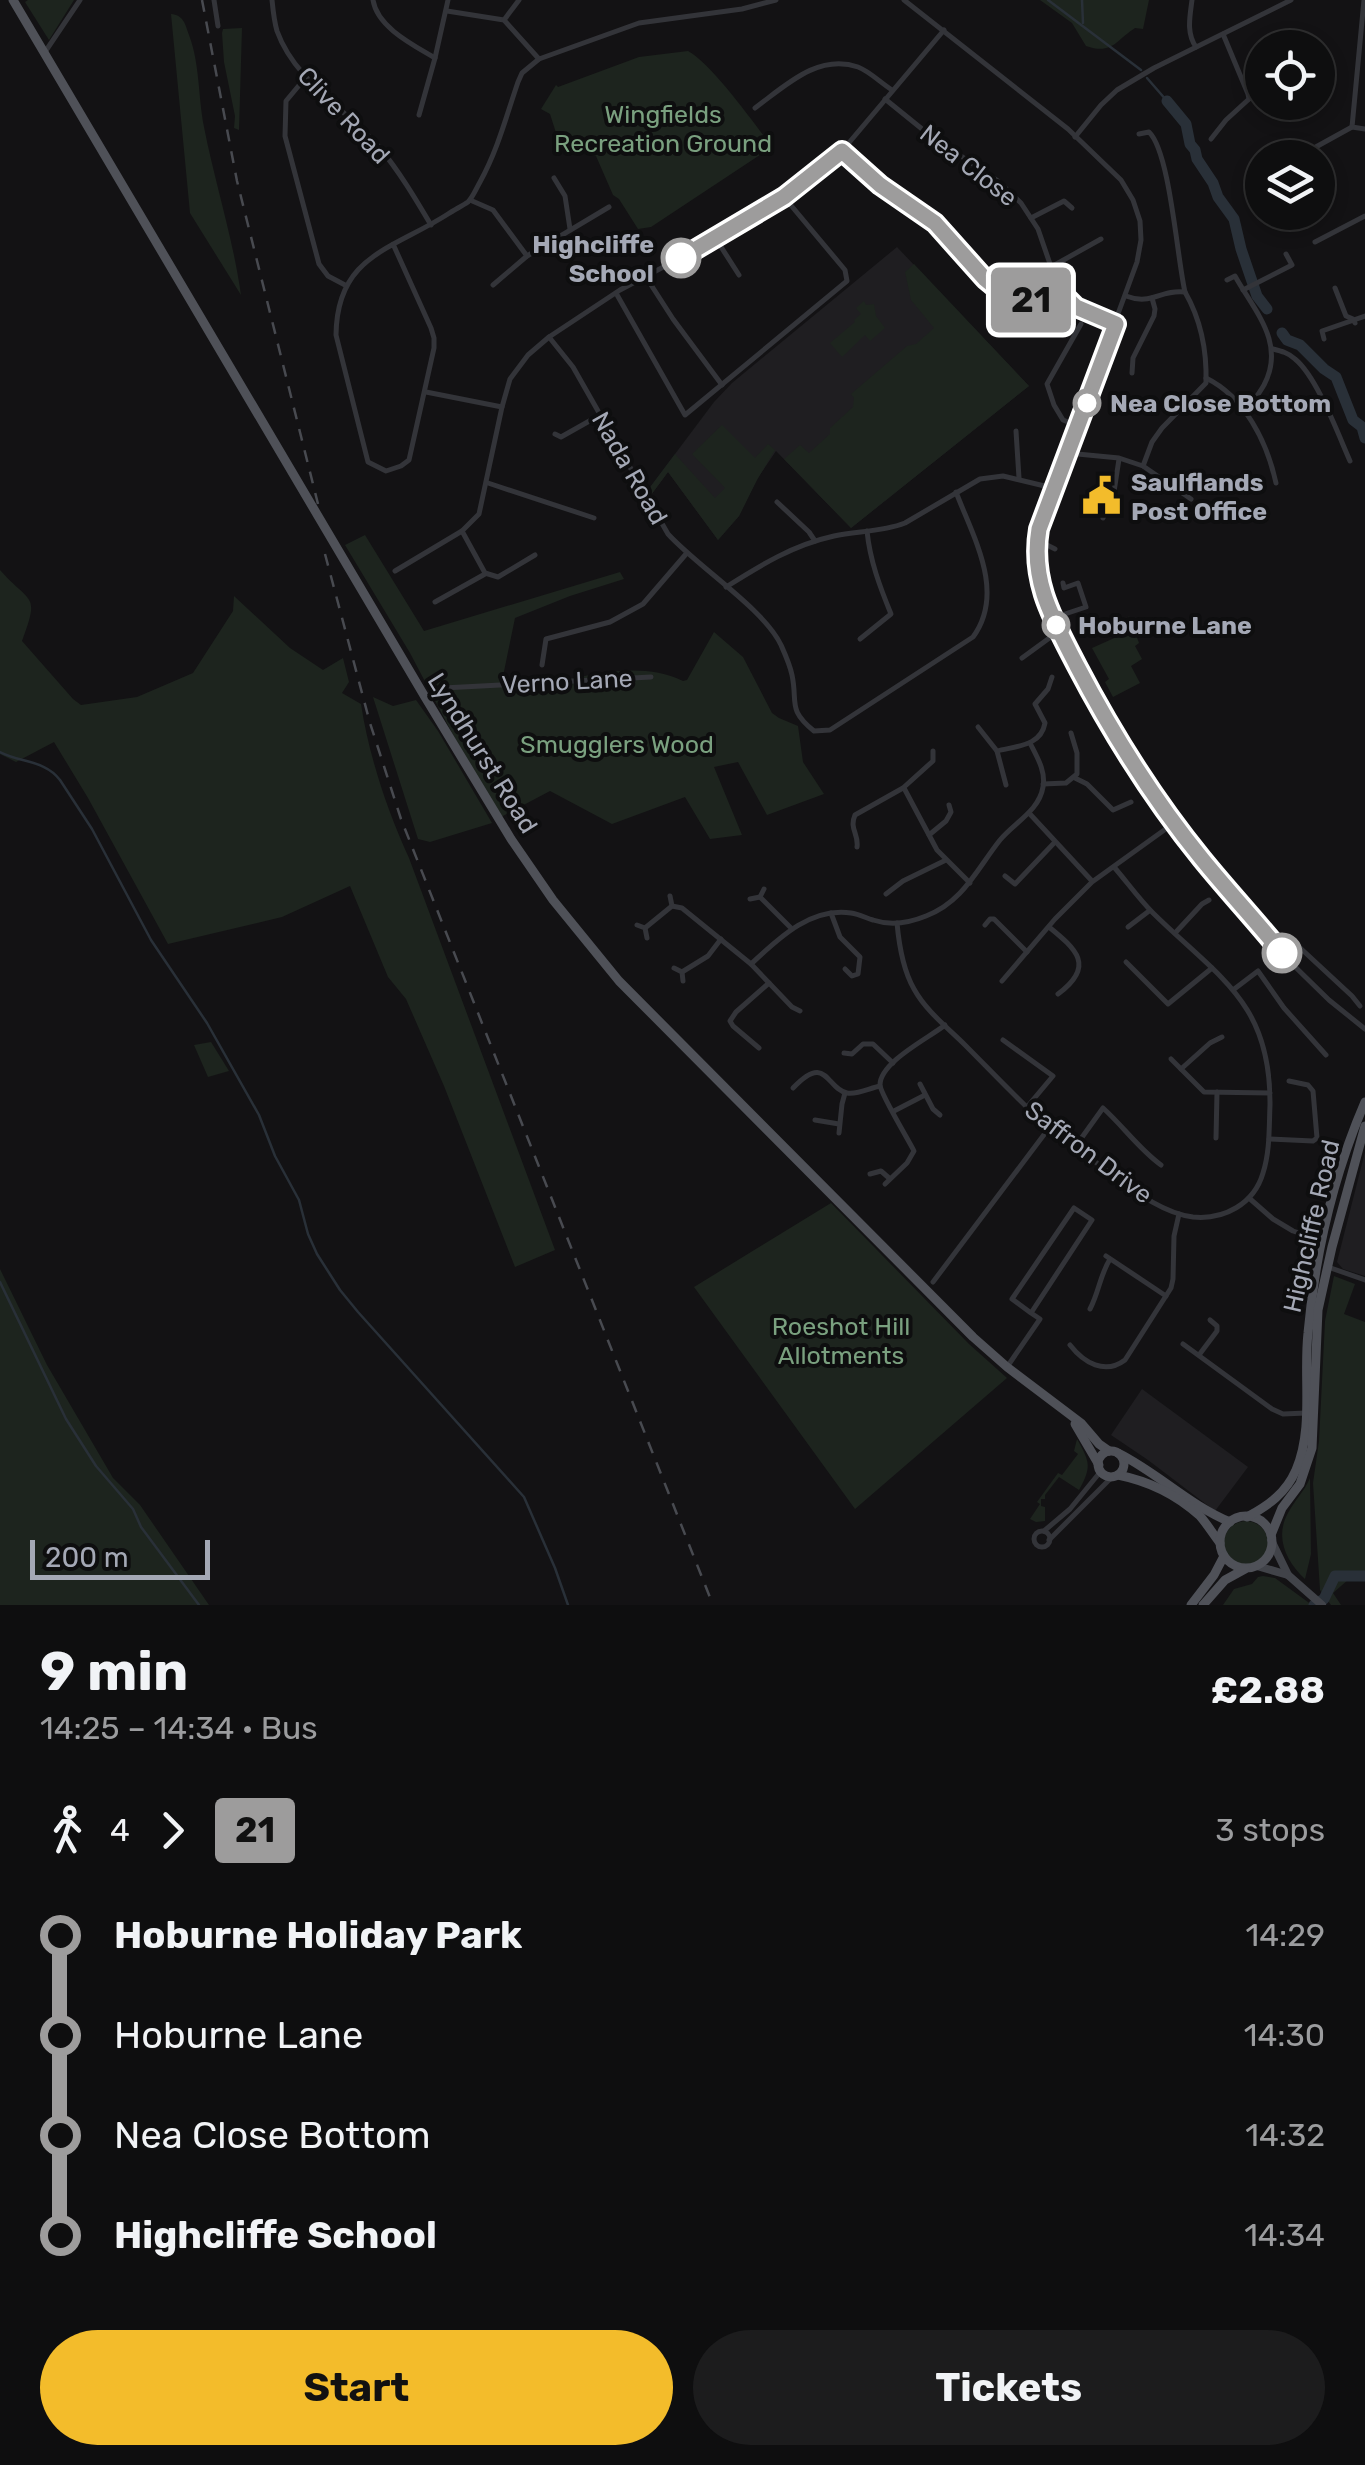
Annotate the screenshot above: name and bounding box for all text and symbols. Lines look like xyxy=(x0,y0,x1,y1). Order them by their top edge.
map controls xyxy=(1245,30,1335,230)
button: locate xyxy=(1245,30,1335,120)
street label: Clive Road xyxy=(292,61,396,170)
park label: Wingfields Recreation Ground xyxy=(554,100,772,158)
street label: Nea Close xyxy=(914,119,1023,212)
button: layers xyxy=(1245,140,1335,230)
place label: Highcliffe School xyxy=(532,230,654,288)
marker: Highcliffe School xyxy=(662,239,700,277)
line badge: 21 xyxy=(986,268,1076,332)
text: 21 xyxy=(1011,279,1051,321)
place label: Nea Close Bottom xyxy=(1110,389,1331,418)
marker: Nea Close Bottom xyxy=(1074,390,1100,416)
street label: Nada Road xyxy=(586,407,673,530)
place label: Saulflands Post Office xyxy=(1131,468,1267,526)
public building icon: Saulflands Post Office xyxy=(1080,475,1122,517)
place label: Hoburne Lane xyxy=(1078,611,1252,640)
marker: Hoburne Lane xyxy=(1043,612,1069,638)
street label: Verno Lane xyxy=(501,664,633,699)
street label: Lyndhurst Road xyxy=(422,668,543,839)
park label: Smugglers Wood xyxy=(520,730,714,759)
unlabelled marker xyxy=(1263,934,1301,972)
street label: Saffron Drive xyxy=(1019,1095,1158,1210)
street label: Highcliffe Road xyxy=(1278,1137,1345,1315)
park label: Roeshot Hill Allotments xyxy=(772,1312,910,1370)
scale bar xyxy=(30,1535,210,1580)
text: 200 m xyxy=(45,1541,129,1574)
text: 9 min xyxy=(40,1639,188,1704)
text: £2.88 xyxy=(1211,1667,1325,1713)
text: 14:25 – 14:34 · Bus xyxy=(40,1709,318,1747)
icon: walk xyxy=(40,1803,95,1858)
icon: forward xyxy=(145,1803,200,1858)
text: 21 xyxy=(235,1809,275,1851)
text: 4 xyxy=(110,1811,130,1849)
text: 3 stops xyxy=(1215,1811,1325,1849)
text: Hoburne Holiday Park xyxy=(114,1912,522,1958)
text: 14:29 xyxy=(1245,1916,1325,1954)
text: Hoburne Lane xyxy=(114,2012,363,2058)
text: 14:30 xyxy=(1244,2016,1325,2054)
text: Nea Close Bottom xyxy=(114,2112,431,2158)
text: 14:32 xyxy=(1245,2116,1325,2154)
text: Highcliffe School xyxy=(114,2212,437,2258)
text: 14:34 xyxy=(1244,2216,1325,2254)
button: Start xyxy=(40,2330,673,2445)
button: Tickets xyxy=(693,2330,1325,2445)

